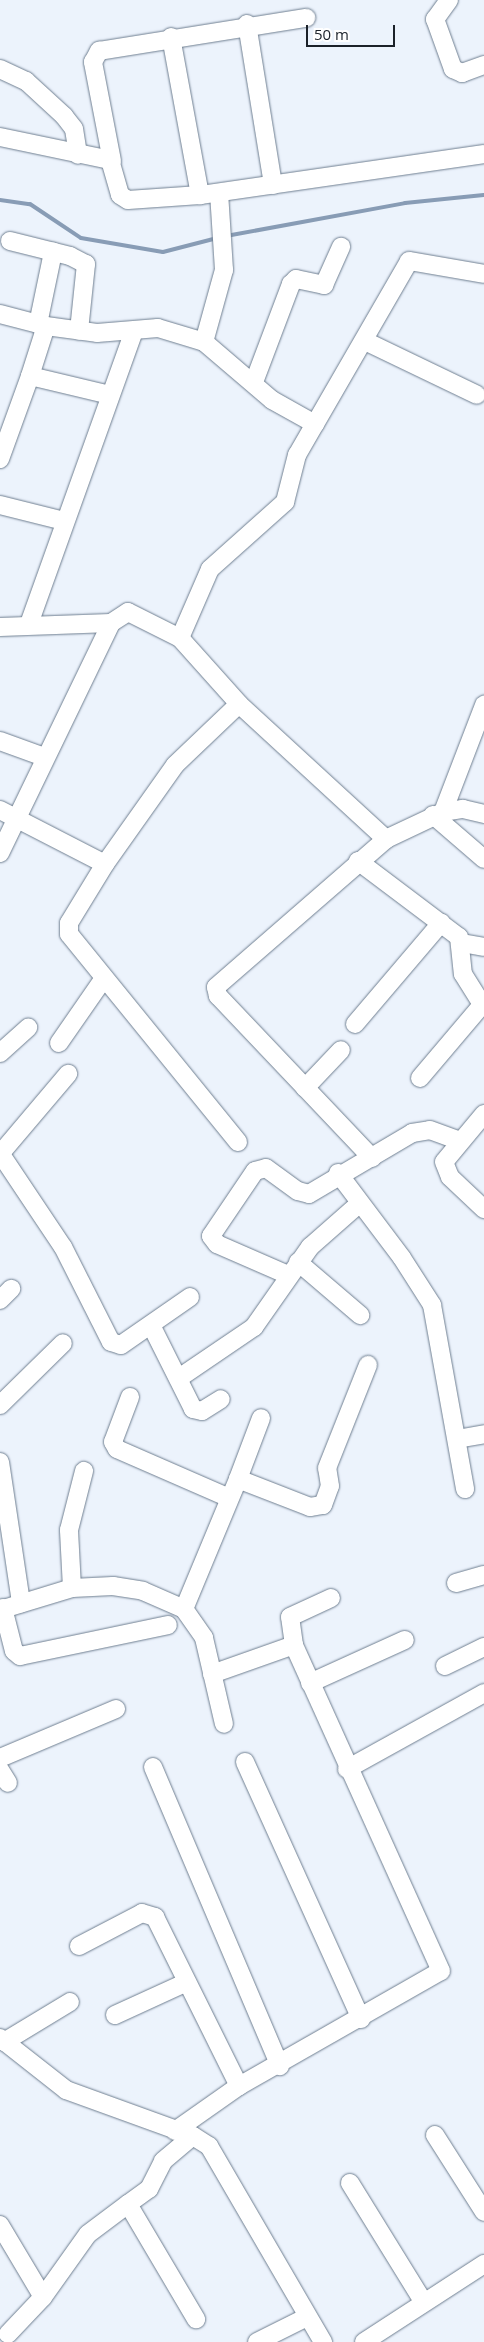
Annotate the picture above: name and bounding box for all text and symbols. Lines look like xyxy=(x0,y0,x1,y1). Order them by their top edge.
scale bar xyxy=(309,15,398,47)
text: 50 m xyxy=(314,24,349,44)

